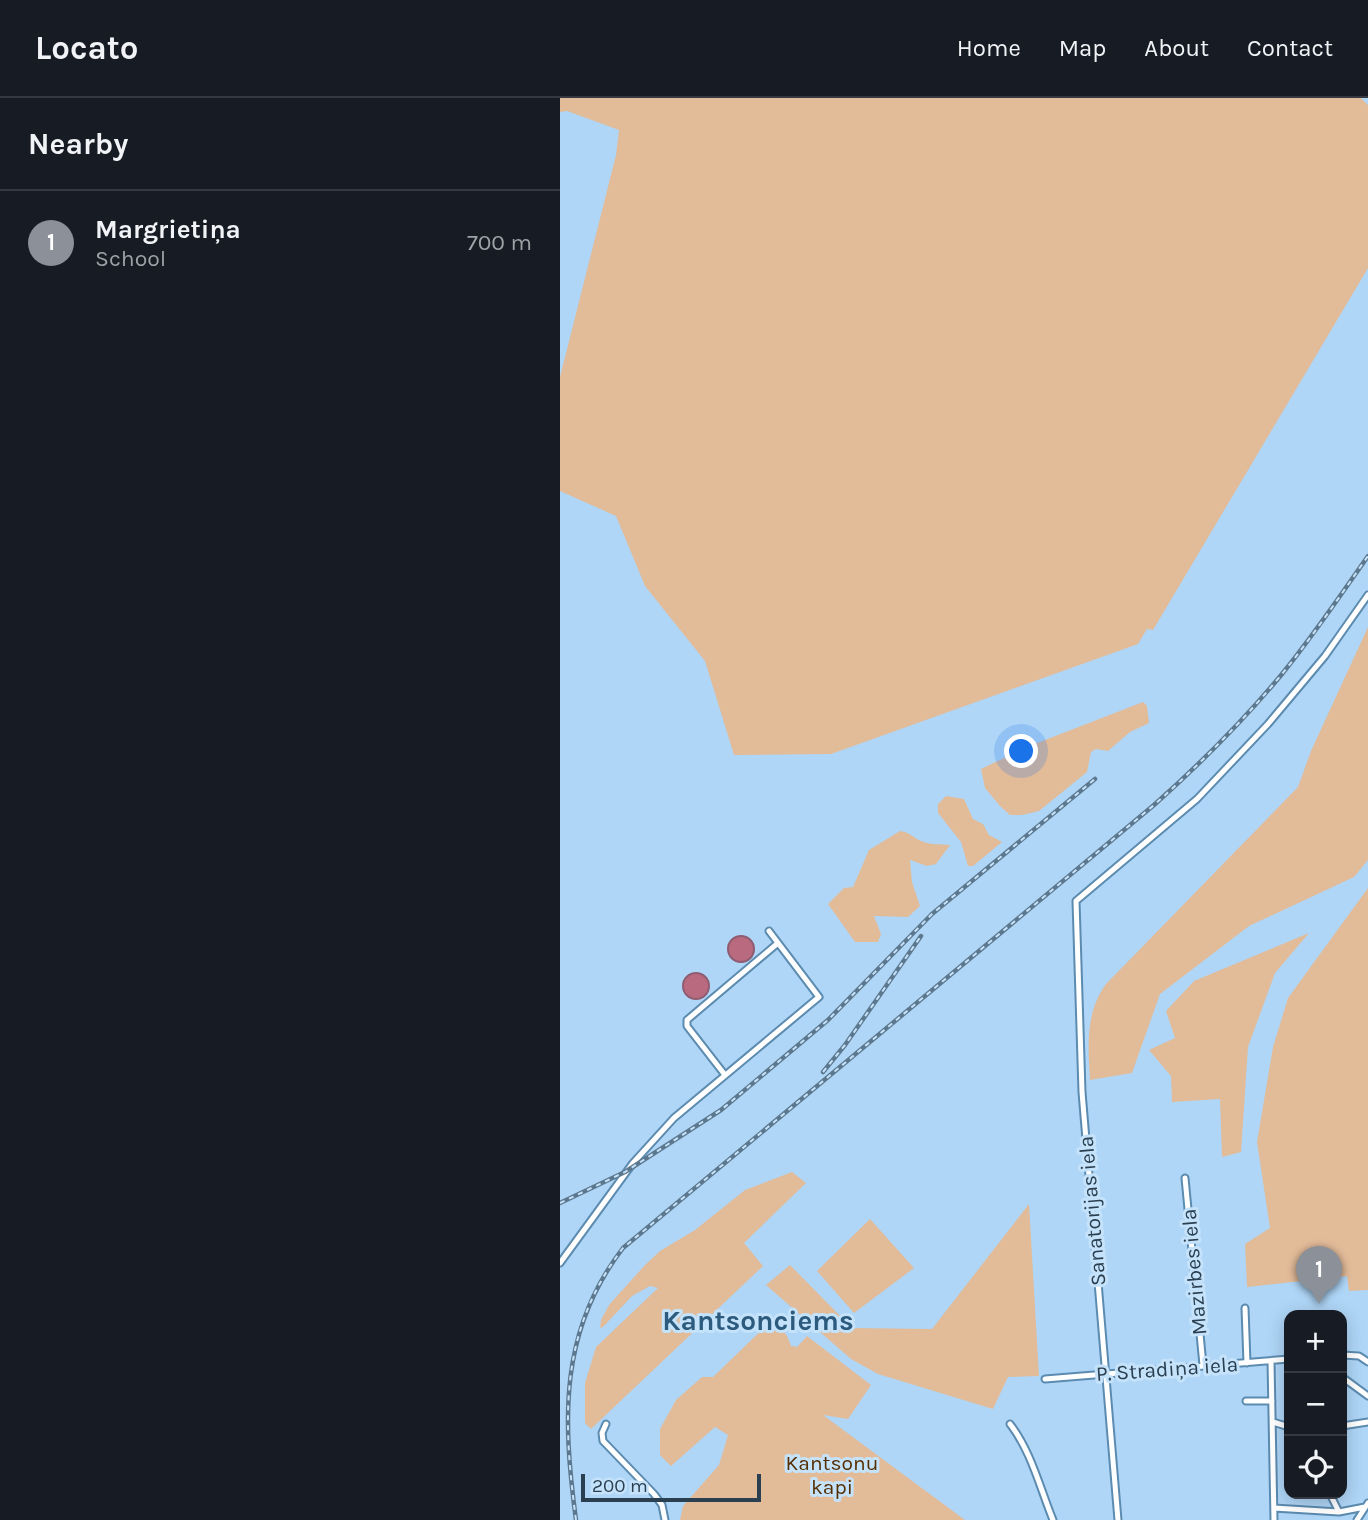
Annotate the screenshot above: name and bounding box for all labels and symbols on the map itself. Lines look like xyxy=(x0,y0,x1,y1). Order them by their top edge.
your location xyxy=(1004,734,1038,768)
street label: Sanatorijas iela xyxy=(1073,1135,1111,1287)
street label: Mazirbes iela xyxy=(1177,1208,1211,1336)
pin: 1 xyxy=(1296,1246,1342,1304)
district label: Kantsonciems xyxy=(662,1304,854,1337)
street label: P. Stradiņa iela xyxy=(1095,1352,1239,1386)
park label: Kantsonu kapi xyxy=(786,1451,878,1499)
scale bar xyxy=(581,1471,761,1503)

